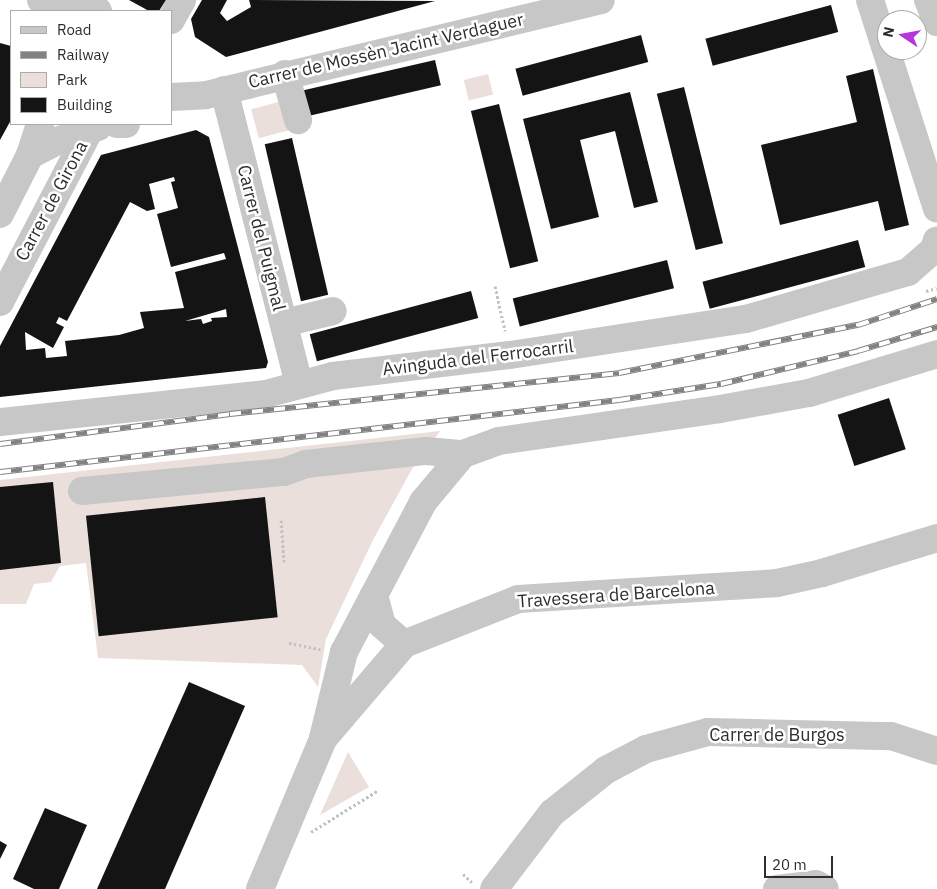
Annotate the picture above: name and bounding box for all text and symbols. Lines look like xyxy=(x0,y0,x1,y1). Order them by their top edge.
street label: Carrer de Mossèn Jacint Verdaguer xyxy=(246,9,526,93)
legend xyxy=(10,10,172,125)
north arrow xyxy=(877,10,927,60)
text: Road xyxy=(57,20,92,39)
text: N xyxy=(878,25,898,39)
text: Railway xyxy=(57,45,109,64)
text: Park xyxy=(57,70,87,89)
text: Building xyxy=(57,95,112,114)
street label: Carrer de Girona xyxy=(11,137,93,265)
street label: Carrer del Puigmal xyxy=(232,163,290,313)
street label: Avinguda del Ferrocarril xyxy=(381,336,575,380)
street label: Travessera de Barcelona xyxy=(517,577,715,613)
street label: Carrer de Burgos xyxy=(709,724,845,746)
scale bar xyxy=(767,846,836,878)
text: 20 m xyxy=(772,855,807,874)

